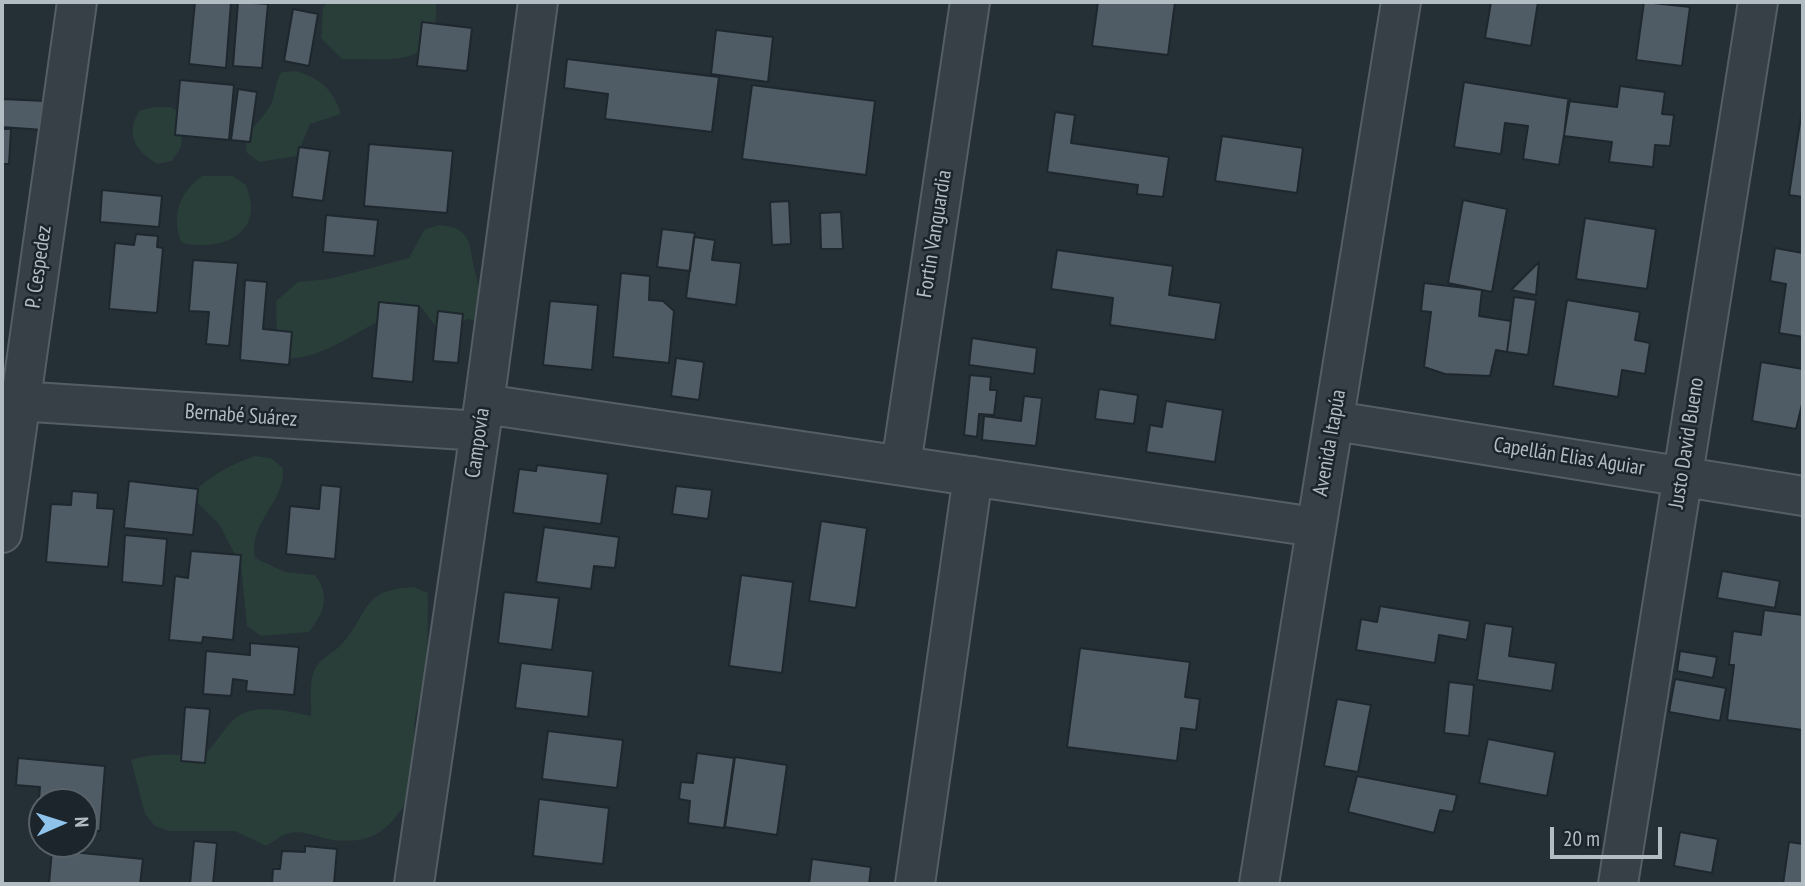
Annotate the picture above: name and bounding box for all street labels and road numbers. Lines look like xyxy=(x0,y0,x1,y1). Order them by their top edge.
street label: Fortin Vanguardia xyxy=(912,168,958,300)
street label: P. Cespedez xyxy=(21,224,57,310)
street label: Justo David Bueno xyxy=(1664,376,1710,510)
street label: Avenida Itapúa xyxy=(1308,388,1352,498)
street label: Bernabé Suárez xyxy=(184,400,298,432)
street label: Campovía xyxy=(461,406,495,480)
street label: Capellán Elias Aguiar xyxy=(1492,433,1646,481)

